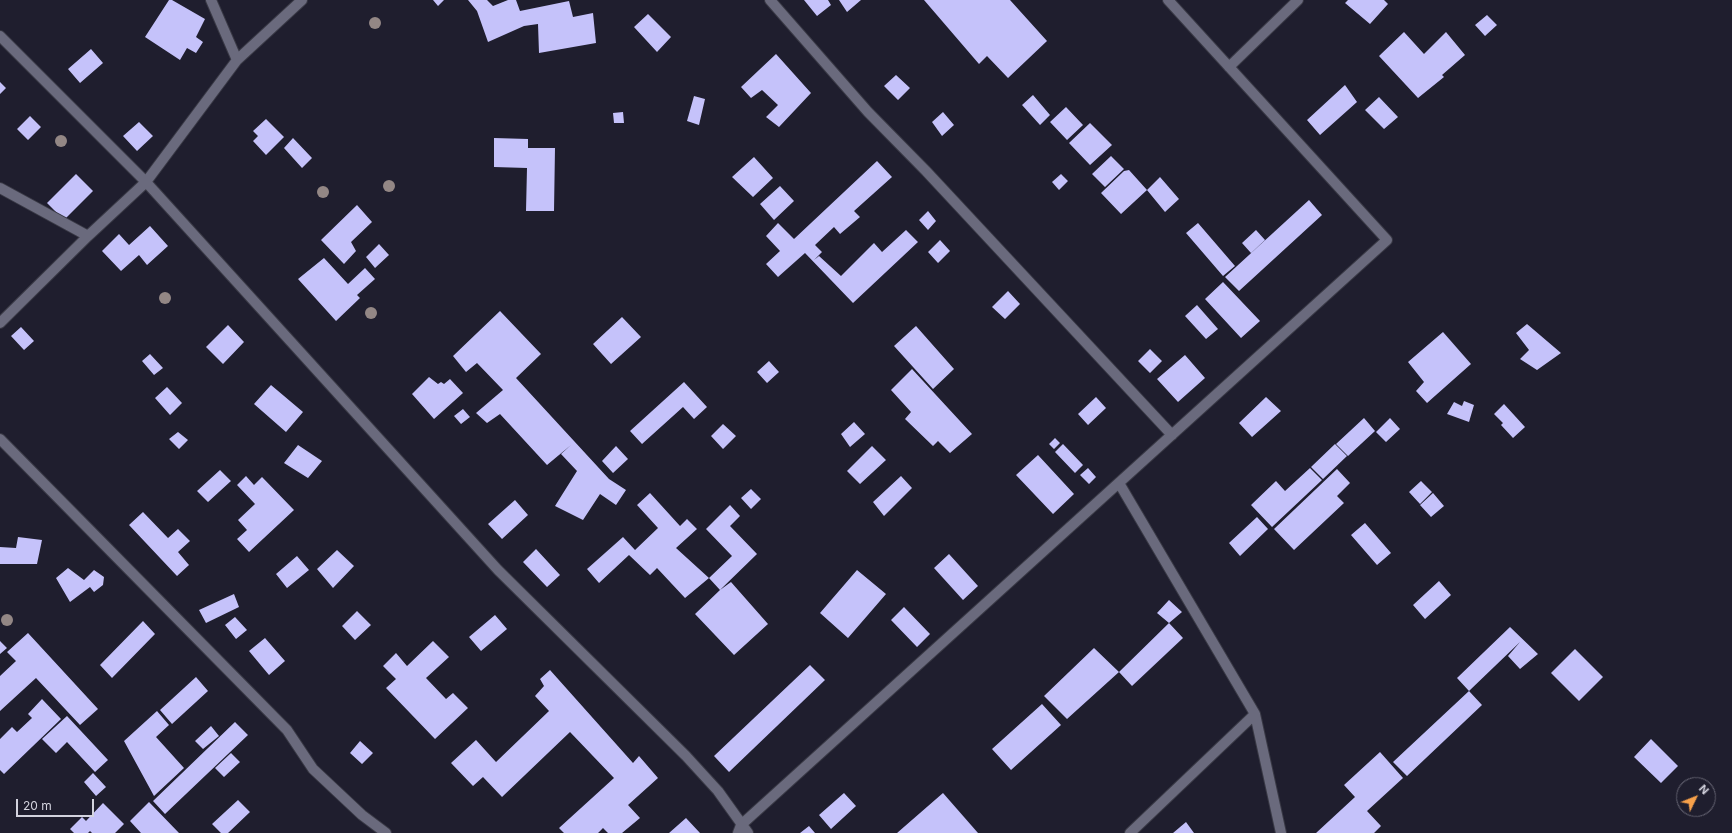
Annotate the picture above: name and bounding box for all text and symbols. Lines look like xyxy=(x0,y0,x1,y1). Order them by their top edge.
north arrow xyxy=(1676,777,1716,817)
text: N xyxy=(1696,782,1712,797)
scale bar xyxy=(18,791,96,817)
text: 20 m xyxy=(23,798,52,813)

